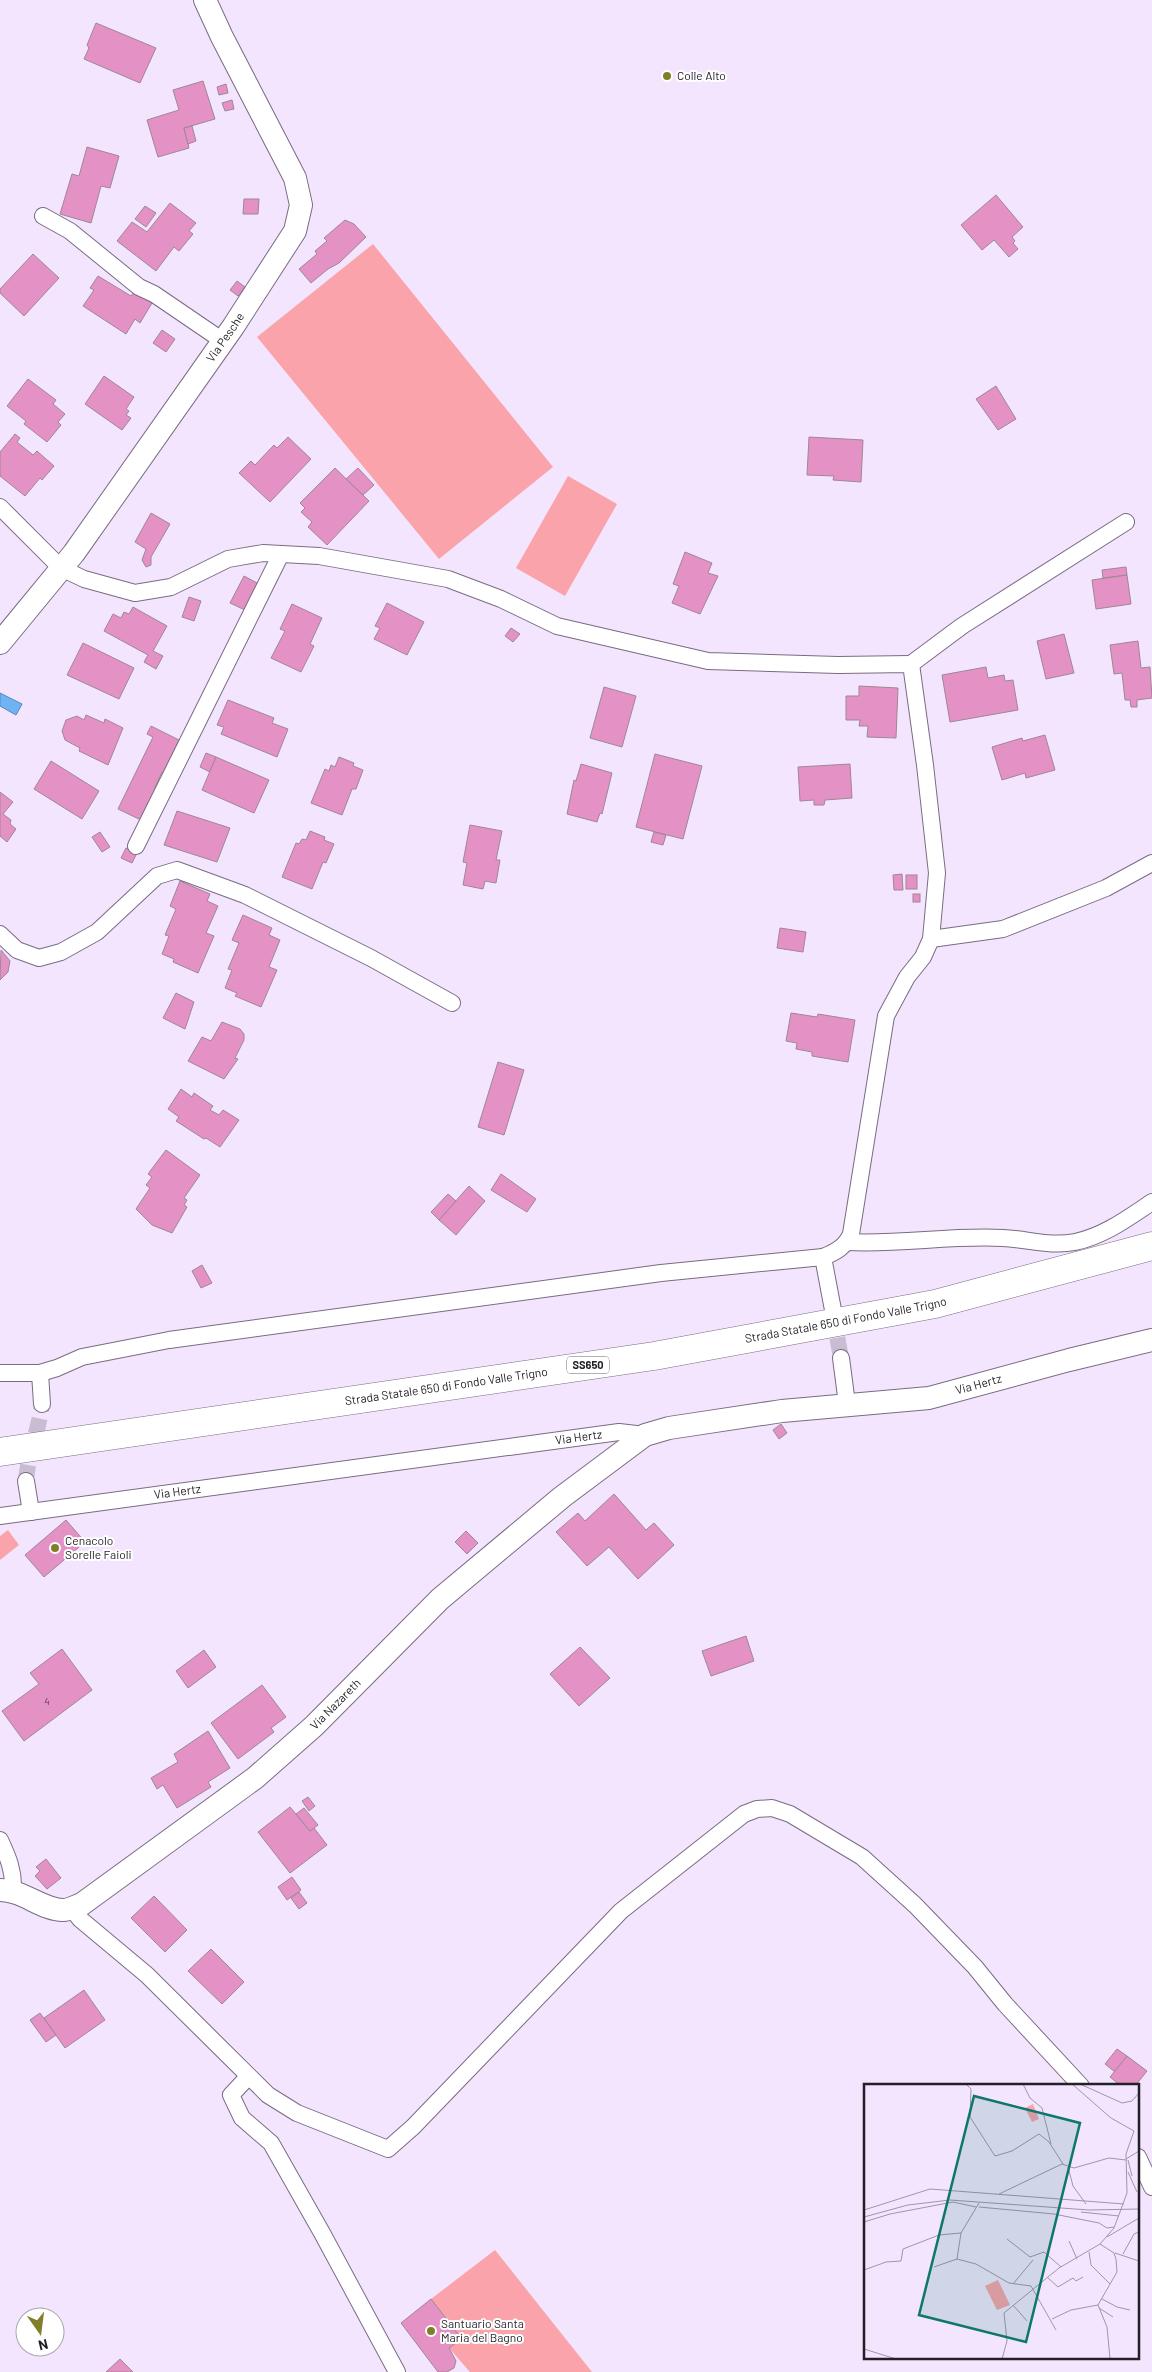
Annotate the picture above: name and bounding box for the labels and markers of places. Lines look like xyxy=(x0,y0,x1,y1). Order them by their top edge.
place label: Colle Alto xyxy=(677,68,726,82)
marker: Colle Alto xyxy=(661,70,673,82)
place label: Cenacolo Sorelle Faioli xyxy=(65,1533,132,1561)
marker: Cenacolo Sorelle Faioli xyxy=(49,1542,61,1554)
place label: Santuario Santa Maria del Bagno xyxy=(441,2316,524,2344)
marker: Santuario Santa Maria del Bagno xyxy=(425,2325,437,2337)

